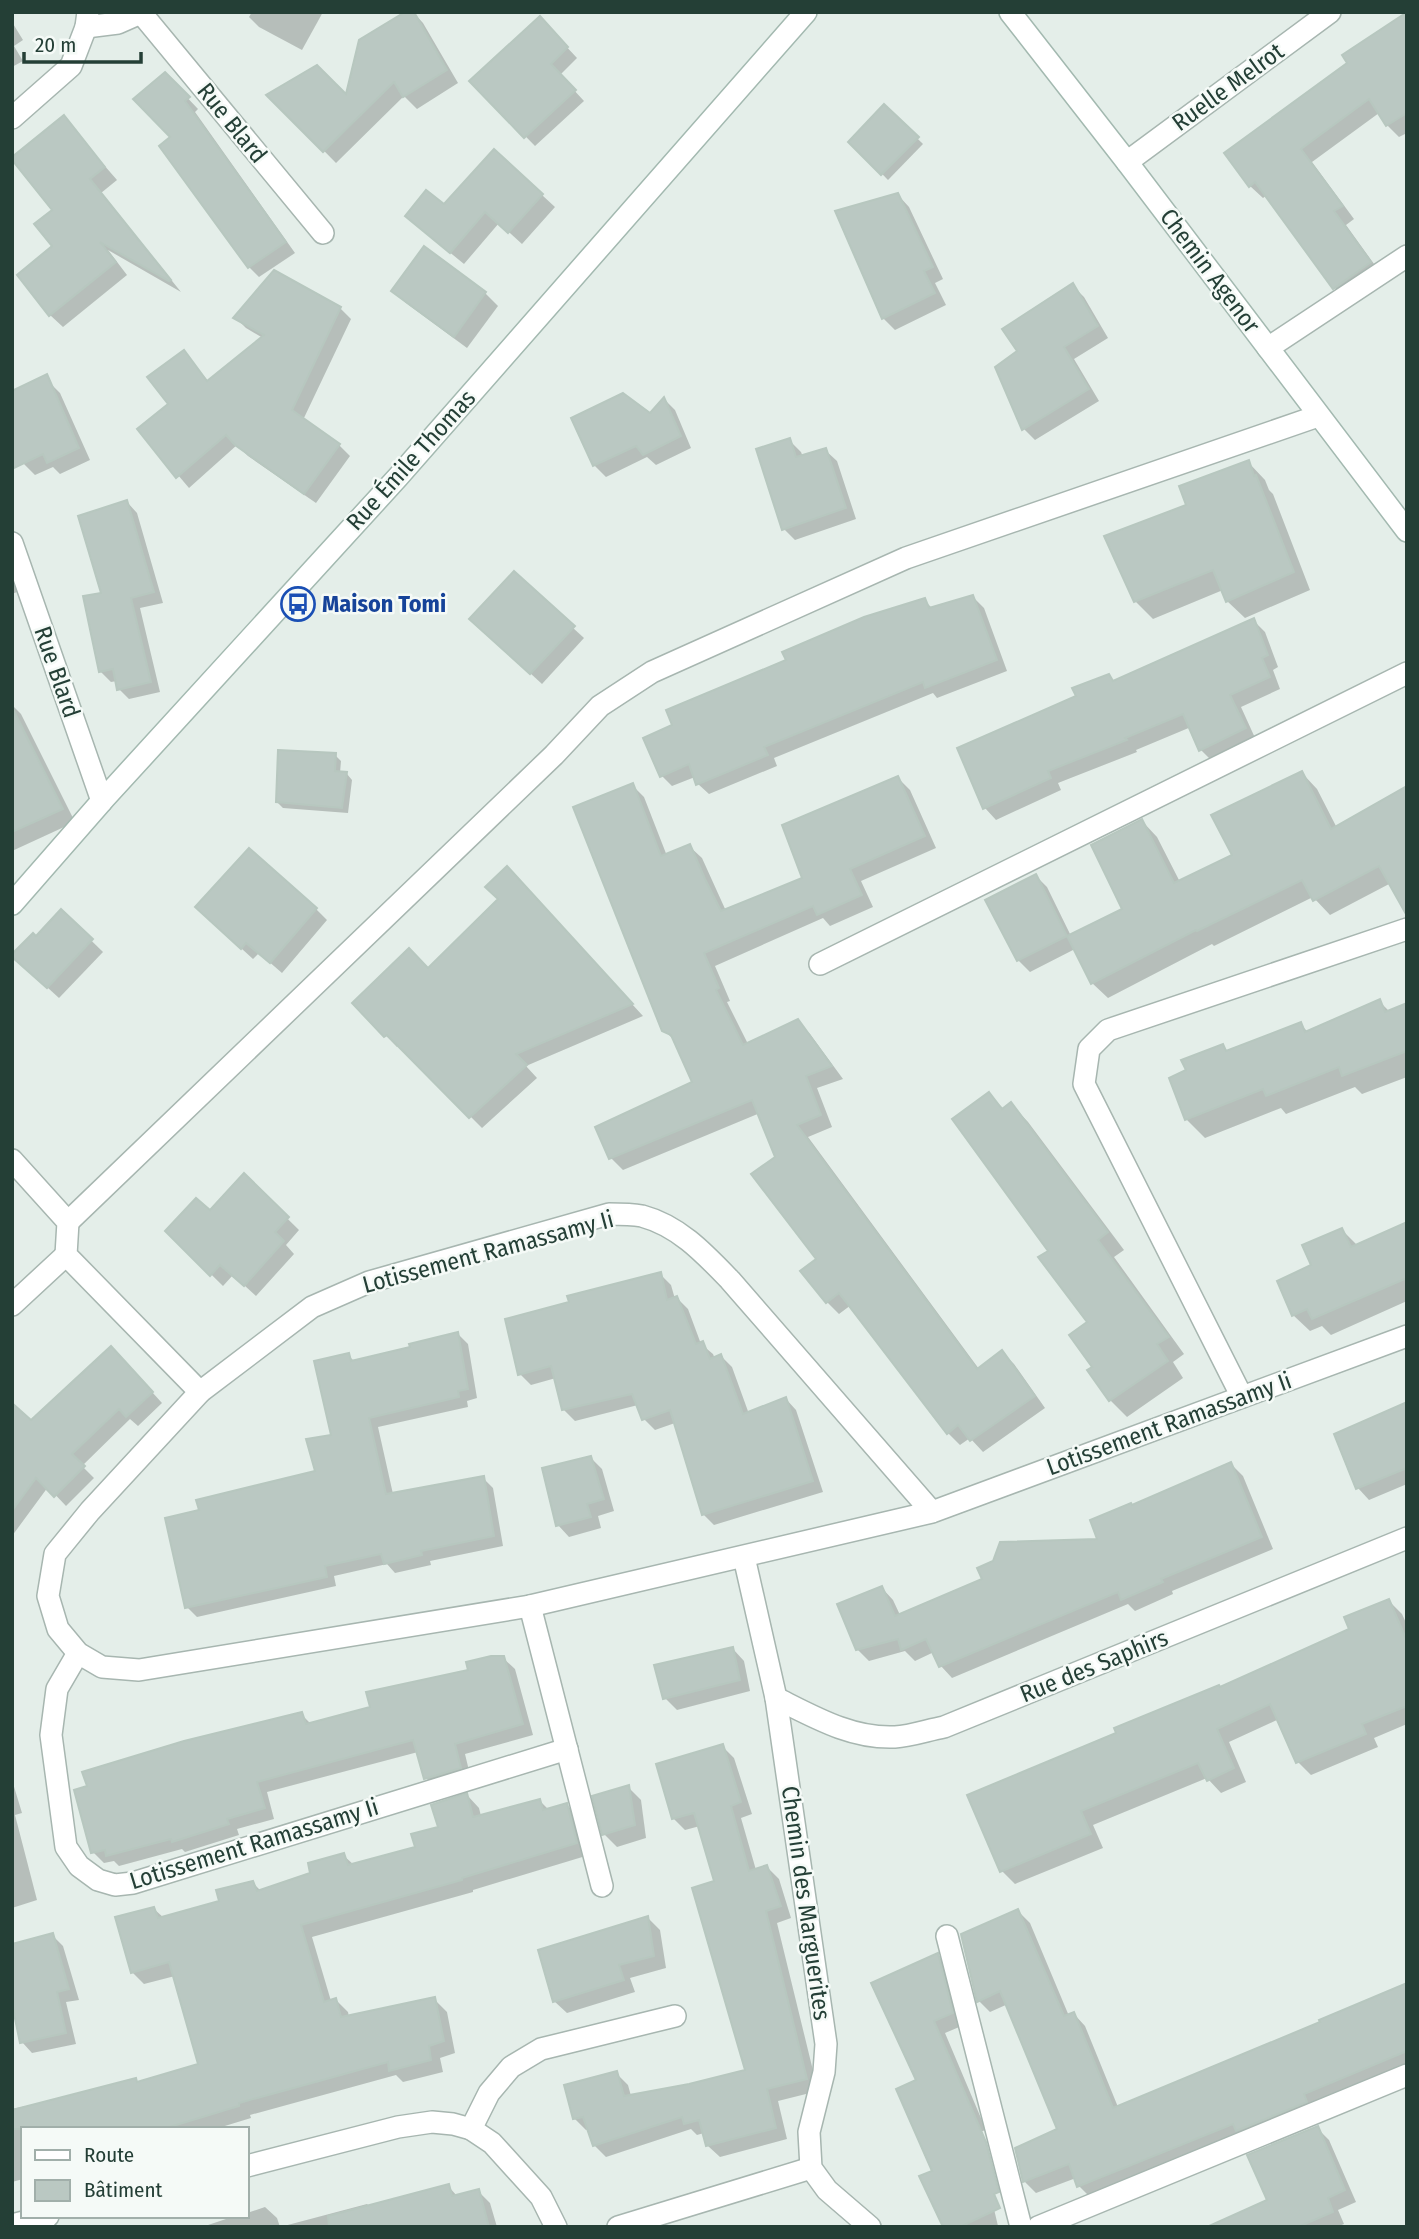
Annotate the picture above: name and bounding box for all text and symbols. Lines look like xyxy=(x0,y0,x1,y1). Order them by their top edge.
scale bar xyxy=(24,21,142,65)
text: 20 m xyxy=(35,32,76,58)
street label: Ruelle Melrot xyxy=(1167,37,1289,137)
street label: Rue Blard xyxy=(191,77,273,169)
street label: Chemin Agenor xyxy=(1154,203,1266,339)
street label: Rue Émile Thomas xyxy=(340,383,481,536)
bus stop icon: Maison Tomi xyxy=(279,585,317,623)
place label: Maison Tomi xyxy=(322,590,446,618)
street label: Rue Blard xyxy=(28,623,86,721)
street label: Lotissement Ramassamy Ii xyxy=(359,1205,617,1299)
street label: Lotissement Ramassamy Ii xyxy=(1043,1367,1295,1481)
street label: Rue des Saphirs xyxy=(1016,1624,1172,1708)
street label: Chemin des Marguerites xyxy=(776,1784,836,2022)
street label: Lotissement Ramassamy Ii xyxy=(126,1793,382,1895)
legend xyxy=(21,2127,248,2218)
text: Route xyxy=(84,2142,134,2168)
text: Bâtiment xyxy=(84,2177,163,2203)

